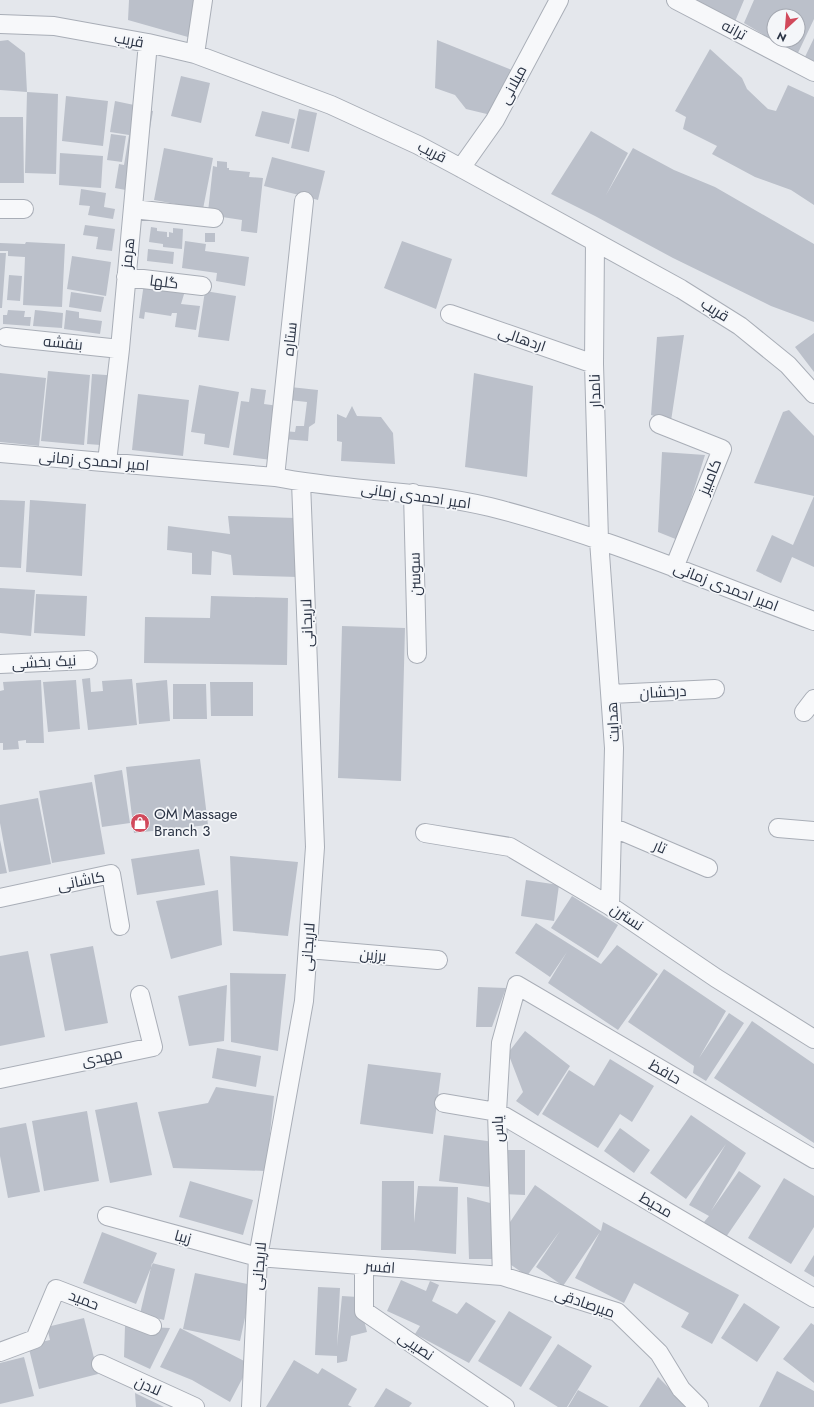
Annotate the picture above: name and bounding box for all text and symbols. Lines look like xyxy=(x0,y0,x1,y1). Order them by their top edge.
north arrow xyxy=(766,8,806,48)
street label: ترانه xyxy=(718,14,750,46)
street label: قریب xyxy=(112,27,146,53)
text: N xyxy=(774,28,789,46)
street label: میلانی xyxy=(494,62,532,108)
street label: قریب xyxy=(414,135,450,169)
street label: هرمز xyxy=(115,237,141,270)
street label: گلها xyxy=(148,269,180,295)
street label: قریب xyxy=(697,293,733,327)
street label: ستاره xyxy=(277,321,303,357)
street label: اردهالی xyxy=(495,321,549,357)
street label: بنفشه xyxy=(42,330,84,356)
street label: نامدار xyxy=(583,374,607,409)
street label: امیر احمدی زمانی xyxy=(38,445,150,477)
street label: کامبیز xyxy=(693,456,727,499)
street label: امیر احمدی زمانی xyxy=(360,477,472,515)
street label: سوسن xyxy=(404,552,426,596)
street label: امیر احمدی زمانی xyxy=(670,557,782,617)
street label: لاریجانی xyxy=(295,598,319,648)
street label: نیک بخشی xyxy=(11,649,77,675)
street label: درخشان xyxy=(639,680,687,704)
street label: هدایت xyxy=(601,701,625,743)
place label: OM Massage Branch 3 xyxy=(154,803,238,842)
shop icon: OM Massage Branch 3 xyxy=(129,812,151,834)
street label: تار xyxy=(649,834,670,860)
street label: کاشانی xyxy=(55,866,107,896)
street label: نسترن xyxy=(606,898,648,936)
street label: لاریجانی xyxy=(295,922,321,972)
street label: برزین xyxy=(359,943,387,967)
street label: مهدی xyxy=(80,1042,124,1072)
street label: حافظ xyxy=(645,1054,685,1090)
street label: یاس xyxy=(487,1115,509,1143)
street label: محیط xyxy=(635,1187,677,1223)
street label: زیبا xyxy=(172,1224,194,1250)
street label: لاریجانی xyxy=(246,1241,272,1291)
street label: افسر xyxy=(363,1255,396,1279)
street label: میرصادقی xyxy=(552,1283,618,1323)
street label: حمید xyxy=(66,1284,102,1316)
street label: نصیبی xyxy=(394,1326,438,1366)
street label: لادن xyxy=(131,1370,165,1402)

